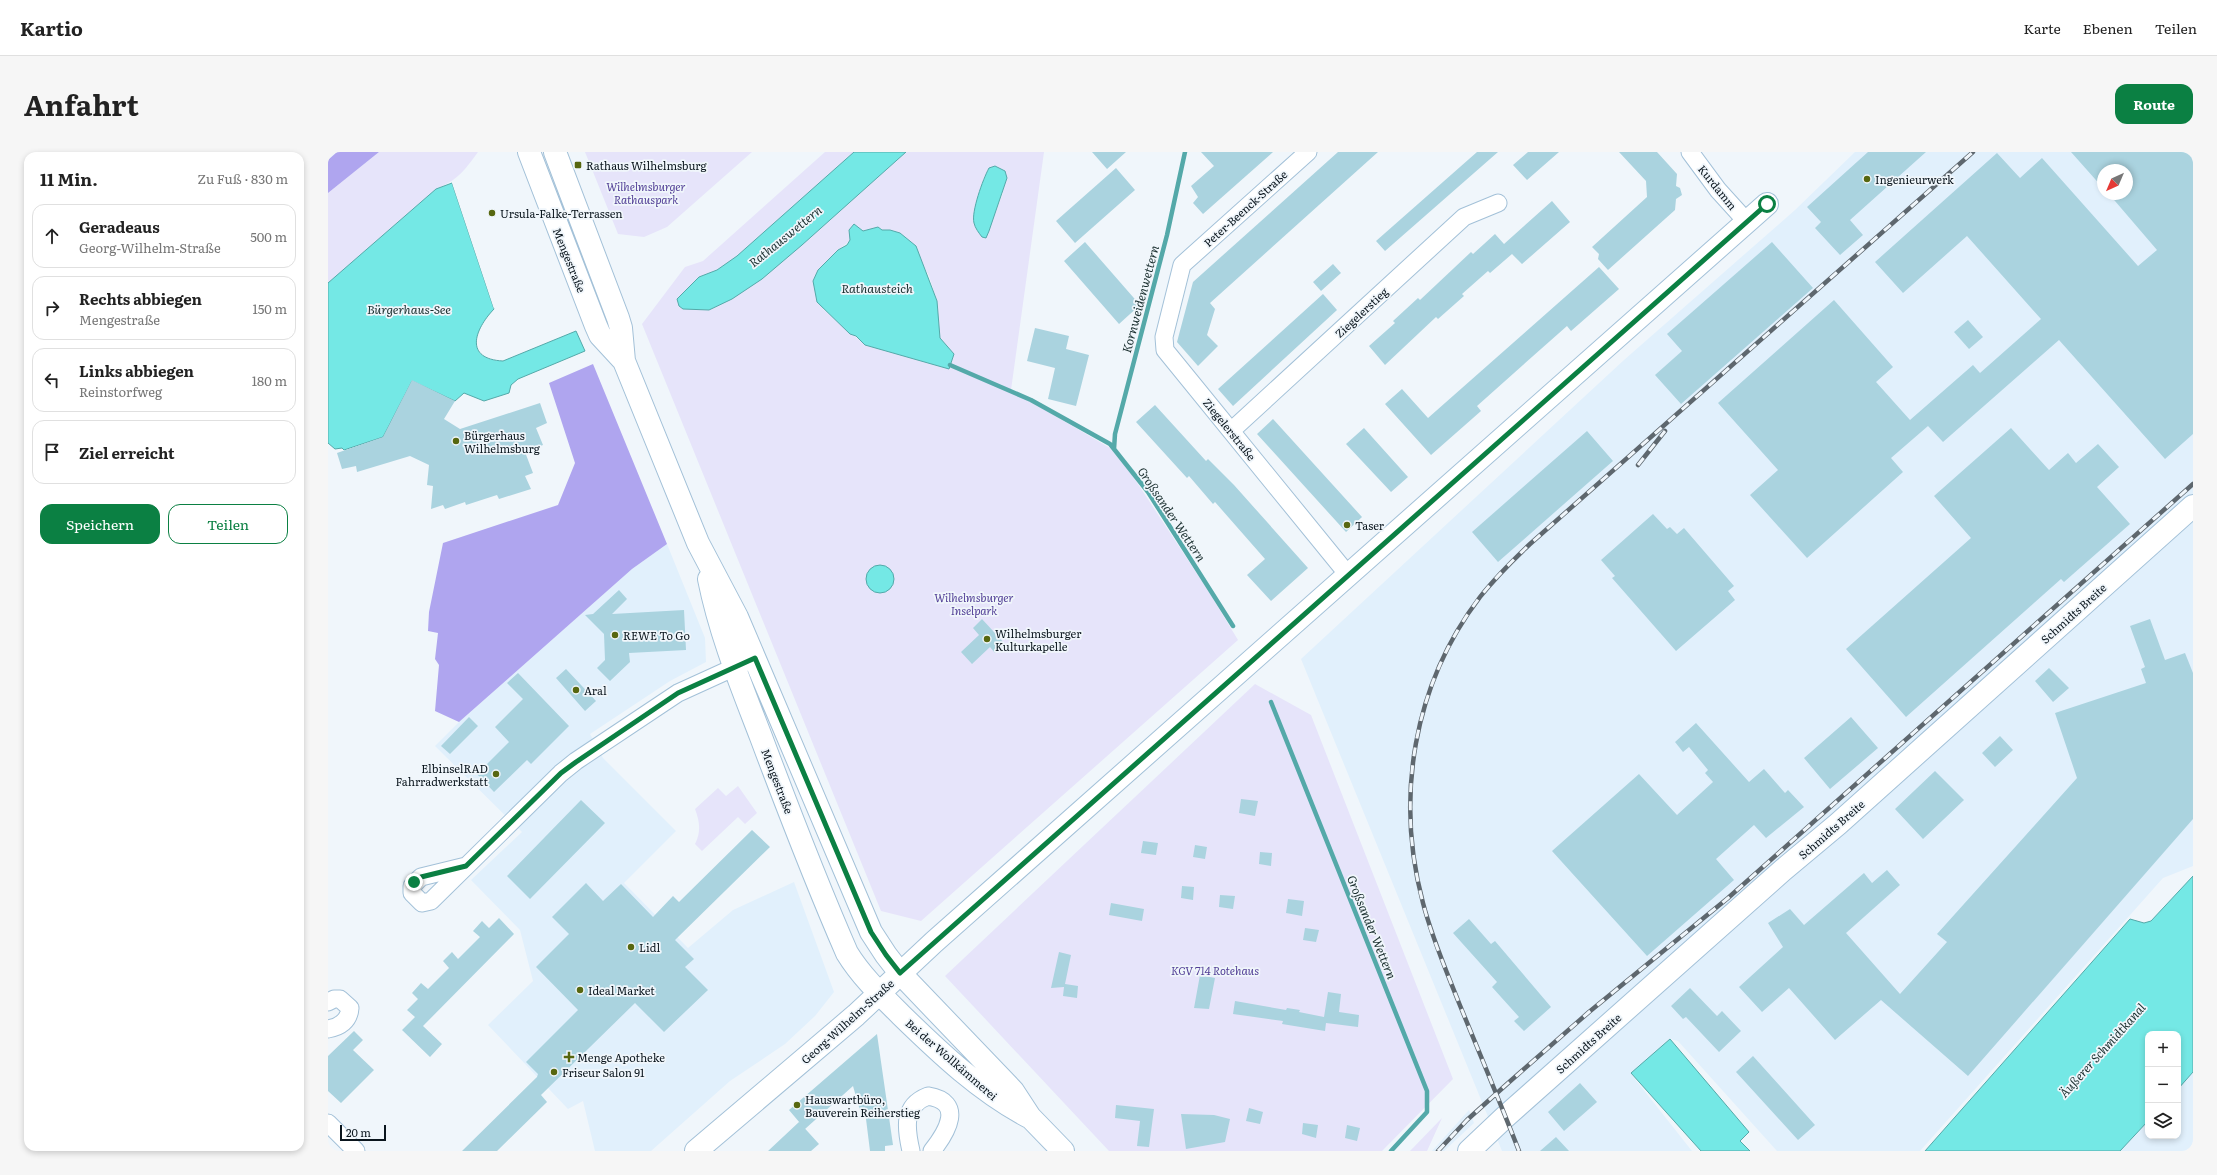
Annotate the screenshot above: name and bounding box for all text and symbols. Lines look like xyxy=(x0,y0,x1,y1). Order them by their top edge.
text: Kartio xyxy=(20,14,83,42)
text: Karte xyxy=(2024,18,2061,38)
text: Ebenen xyxy=(2083,18,2133,38)
text: Teilen xyxy=(2155,18,2197,38)
text: Anfahrt xyxy=(24,83,139,125)
button: Route xyxy=(2115,84,2193,124)
place label: Rathaus Wilhelmsburg xyxy=(586,157,708,173)
marker: Rathaus Wilhelmsburg xyxy=(573,160,583,170)
street label: Kurdamm xyxy=(1695,161,1741,213)
north arrow xyxy=(2097,164,2133,200)
text: 11 Min. xyxy=(40,166,98,191)
street label: Peter-Beenck-Straße xyxy=(1200,166,1290,250)
text: Zu Fuß · 830 m xyxy=(198,169,288,188)
place label: Ingenieurwerk xyxy=(1875,171,1954,187)
marker: Ingenieurwerk xyxy=(1862,174,1872,184)
park label: Wilhelmsburger Rathauspark xyxy=(606,178,686,207)
route start xyxy=(1758,195,1776,213)
water label: Rathauswettern xyxy=(745,201,825,271)
place label: Ursula-Falke-Terrassen xyxy=(500,205,623,221)
marker: Ursula-Falke-Terrassen xyxy=(487,208,497,218)
text: Geradeaus xyxy=(79,215,160,238)
icon: ahead xyxy=(41,225,63,247)
street label: Mengestraße xyxy=(550,225,590,295)
text: 500 m xyxy=(250,227,287,246)
text: Georg-Wilhelm-Straße xyxy=(79,238,221,257)
water label: Kornweidenwettern xyxy=(1117,243,1163,355)
water label: Rathausteich xyxy=(841,279,913,297)
street label: Ziegelerstieg xyxy=(1331,283,1392,341)
text: Rechts abbiegen xyxy=(79,287,202,310)
icon: right xyxy=(41,297,63,319)
text: 150 m xyxy=(252,299,287,318)
water label: Bürgerhaus-See xyxy=(367,300,451,318)
text: Mengestraße xyxy=(79,310,160,329)
text: Links abbiegen xyxy=(79,359,194,382)
icon: left xyxy=(41,369,63,391)
text: 180 m xyxy=(252,371,287,390)
text: Reinstorfweg xyxy=(79,382,162,401)
street label: Ziegelerstraße xyxy=(1200,395,1260,464)
place label: Bürgerhaus Wilhelmsburg xyxy=(464,427,541,456)
marker: Bürgerhaus Wilhelmsburg xyxy=(451,436,461,446)
icon: arrive xyxy=(41,441,63,463)
text: Ziel erreicht xyxy=(79,441,174,464)
water label: Großsander Wettern xyxy=(1134,463,1210,565)
button: Speichern xyxy=(40,504,160,544)
button: Teilen xyxy=(168,504,288,544)
place label: Taser xyxy=(1355,517,1385,533)
marker: Taser xyxy=(1342,520,1352,530)
street label: Schmidts Breite xyxy=(2037,579,2109,647)
park label: Wilhelmsburger Inselpark xyxy=(934,589,1014,618)
place label: Wilhelmsburger Kulturkapelle xyxy=(995,625,1082,654)
place label: REWE To Go xyxy=(623,627,690,643)
marker: REWE To Go xyxy=(610,630,620,640)
marker: Wilhelmsburger Kulturkapelle xyxy=(982,634,992,644)
place label: Aral xyxy=(584,682,607,698)
marker: Aral xyxy=(571,685,581,695)
street label: Mengestraße xyxy=(758,746,798,816)
place label: ElbinselRAD Fahrradwerkstatt xyxy=(395,760,489,789)
marker: ElbinselRAD Fahrradwerkstatt xyxy=(491,769,501,779)
street label: Schmidts Breite xyxy=(1794,796,1868,862)
water label: Großsander Wettern xyxy=(1343,872,1401,982)
route end xyxy=(405,873,423,891)
place label: Lidl xyxy=(639,939,660,955)
marker: Lidl xyxy=(626,942,636,952)
park label: KGV 714 Rotehaus xyxy=(1171,962,1259,978)
street label: Georg-Wilhelm-Straße xyxy=(797,975,897,1067)
place label: Ideal Market xyxy=(588,982,655,998)
marker: Ideal Market xyxy=(575,985,585,995)
water label: Äußerer Schmidtkanal xyxy=(2055,998,2150,1101)
street label: Schmidts Breite xyxy=(1552,1009,1624,1077)
street label: Bei der Wollkämmerei xyxy=(903,1015,1002,1104)
map controls xyxy=(2145,1031,2181,1139)
button: + xyxy=(2145,1031,2181,1067)
place label: Menge Apotheke xyxy=(577,1049,665,1065)
marker: Menge Apotheke xyxy=(564,1052,574,1062)
place label: Friseur Salon 91 xyxy=(562,1064,645,1080)
marker: Friseur Salon 91 xyxy=(549,1067,559,1077)
button: − xyxy=(2145,1067,2181,1103)
place label: Hauswartbüro, Bauverein Reiherstieg xyxy=(805,1091,921,1120)
marker: Hauswartbüro, Bauverein Reiherstieg xyxy=(792,1100,802,1110)
button: layers xyxy=(2145,1103,2181,1139)
scale bar xyxy=(340,1123,386,1142)
text: 20 m xyxy=(346,1124,371,1140)

